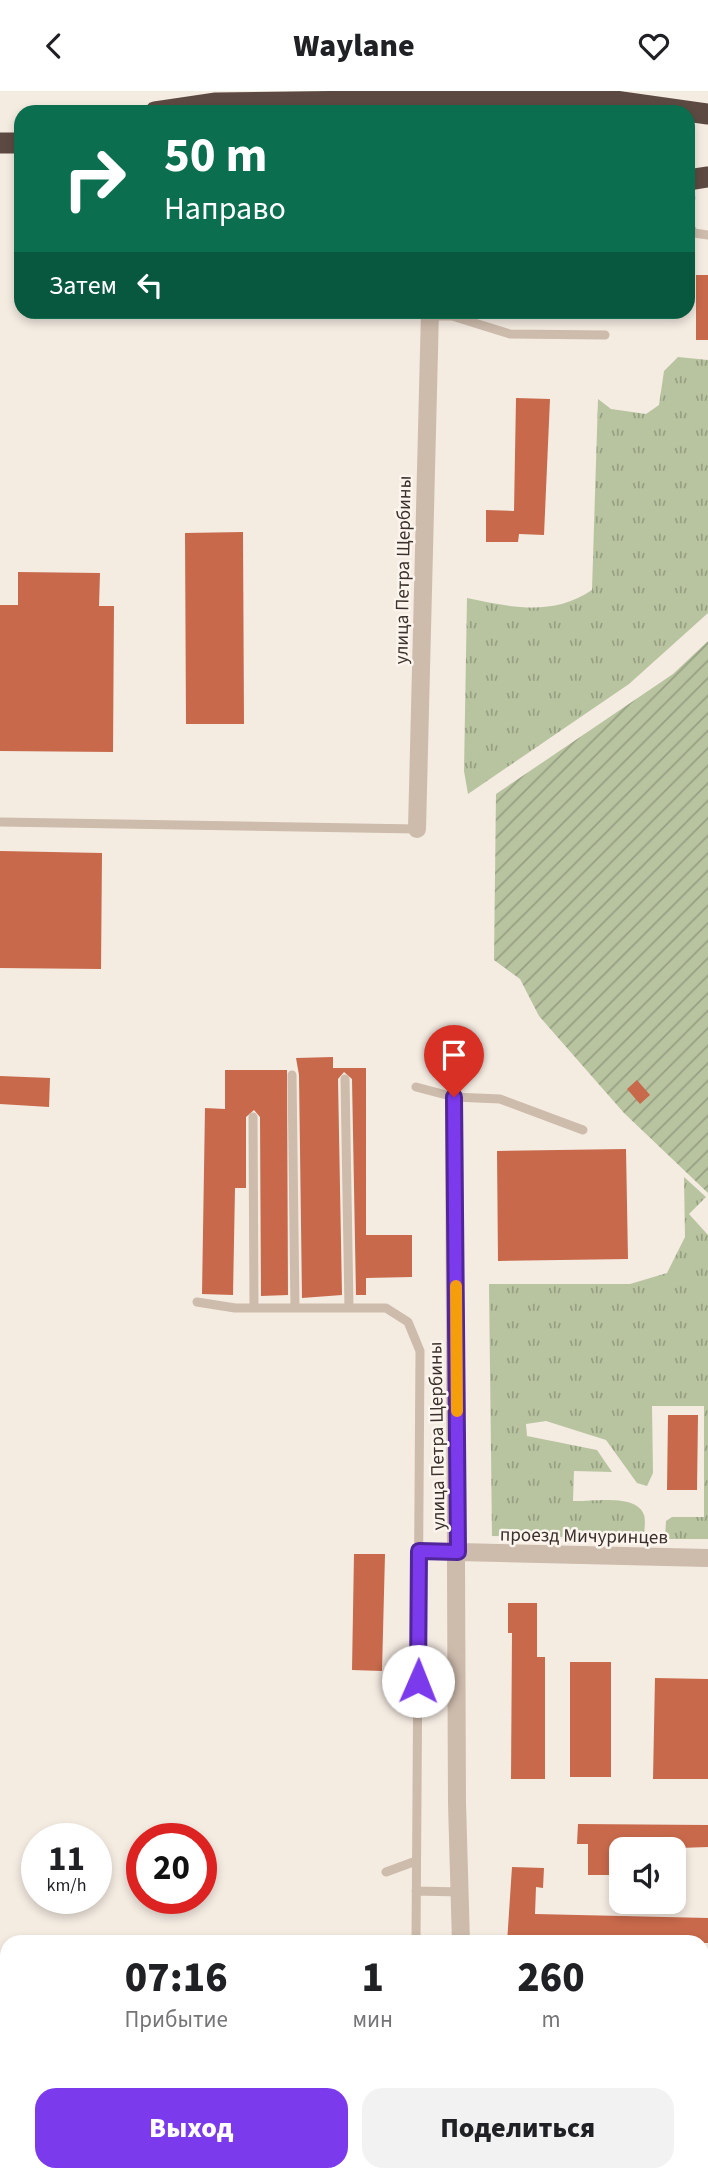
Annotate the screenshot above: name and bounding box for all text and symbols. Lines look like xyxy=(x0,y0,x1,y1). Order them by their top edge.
text: Waylane xyxy=(293,23,415,69)
icon: back xyxy=(35,27,73,65)
icon: heart xyxy=(635,27,673,65)
text: 50 m xyxy=(164,121,268,191)
icon: right xyxy=(49,133,140,224)
text: Направо xyxy=(164,186,286,232)
icon: left xyxy=(131,266,169,304)
text: Затем xyxy=(49,267,117,304)
street label: улица Петра Щербины xyxy=(388,475,419,665)
pin xyxy=(424,1025,484,1097)
icon: arrive xyxy=(435,1036,473,1074)
street label: улица Петра Щербины xyxy=(422,1341,453,1531)
street label: проезд Мичуринцев xyxy=(500,1522,668,1551)
position arrow xyxy=(381,1644,455,1718)
speed limit sign: 20 xyxy=(126,1823,217,1914)
text: 11 xyxy=(48,1834,85,1884)
map controls xyxy=(609,1837,686,1914)
button: sound xyxy=(609,1837,686,1914)
text: km/h xyxy=(47,1873,86,1898)
text: 07:16 xyxy=(125,1948,228,2008)
text: 1 xyxy=(361,1948,384,2008)
text: 260 xyxy=(517,1948,585,2008)
text: Прибытие xyxy=(124,2003,228,2036)
text: мин xyxy=(352,2003,393,2036)
text: m xyxy=(541,2003,560,2036)
button: Выход xyxy=(35,2088,348,2168)
button: Поделиться xyxy=(362,2088,674,2168)

